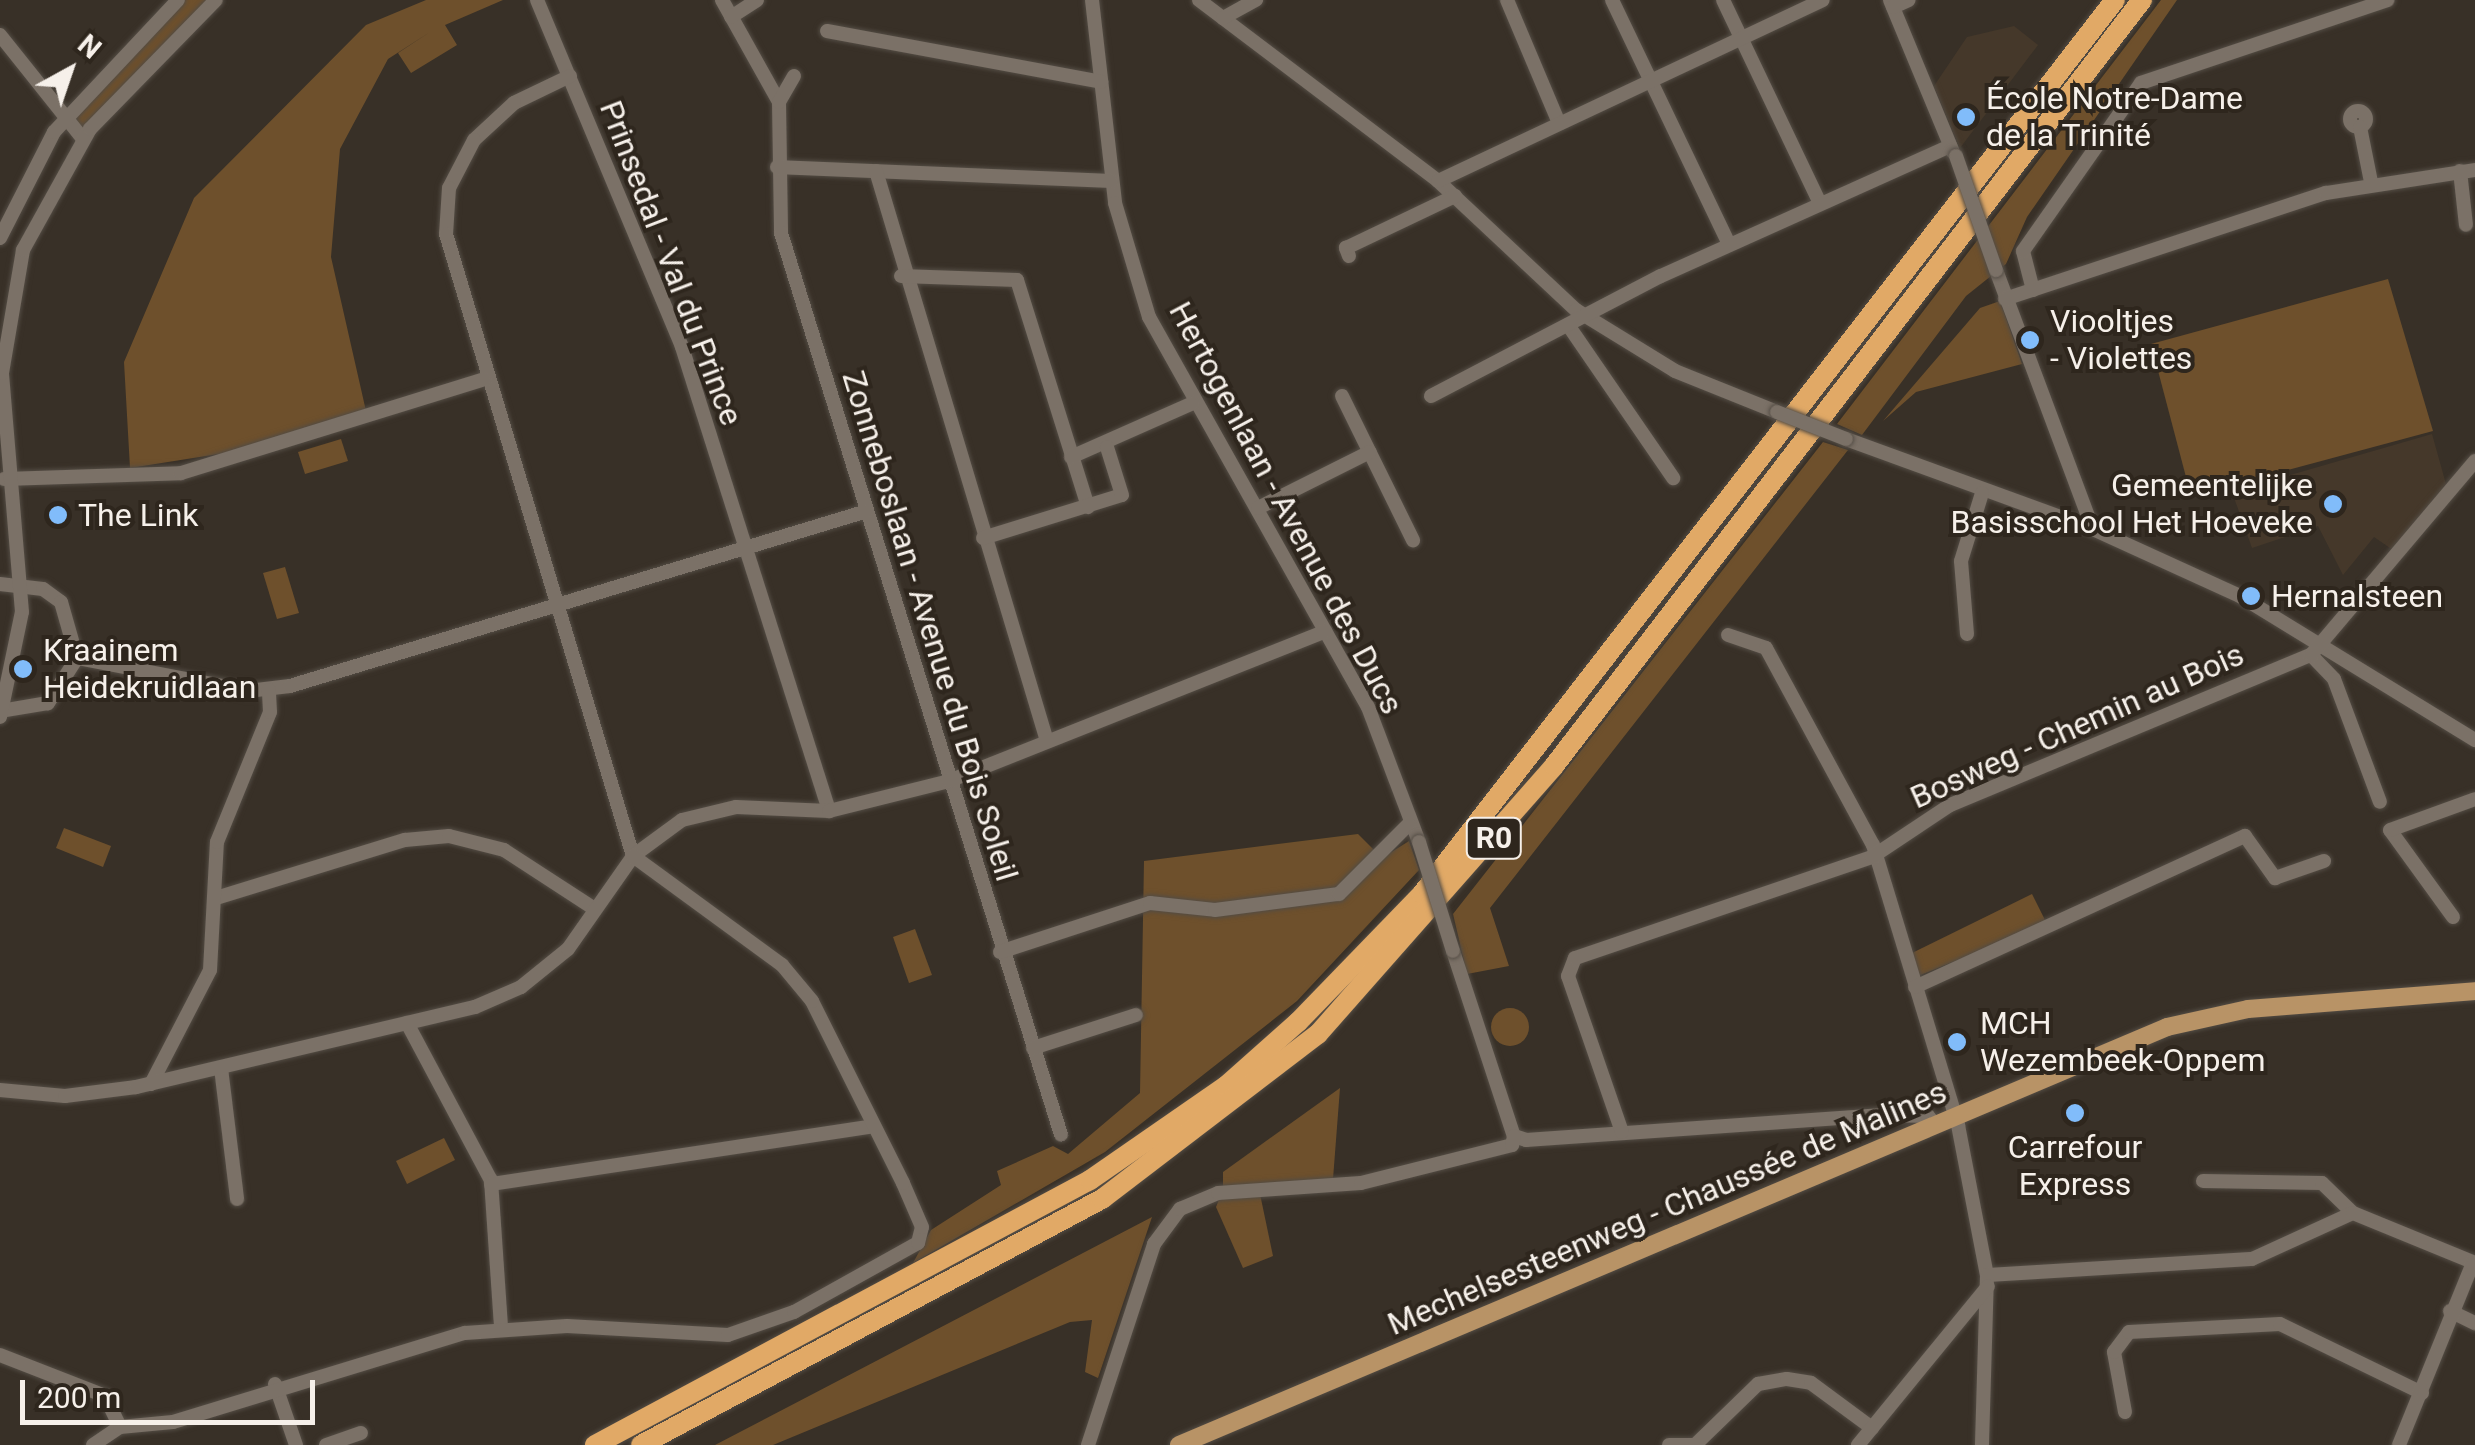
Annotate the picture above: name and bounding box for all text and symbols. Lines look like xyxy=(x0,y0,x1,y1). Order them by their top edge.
north arrow xyxy=(20,20,120,120)
text: N xyxy=(71,28,108,66)
place label: École Notre-Dame de la Trinité xyxy=(1986,80,2243,155)
street label: Prinsedal - Val du Prince xyxy=(591,95,751,431)
marker: École Notre-Dame de la Trinité xyxy=(1955,106,1977,128)
street label: Hertogenlaan - Avenue des Ducs xyxy=(1161,295,1411,721)
place label: Viooltjes - Violettes xyxy=(2050,303,2192,378)
marker: Viooltjes - Violettes xyxy=(2019,329,2041,351)
street label: Zonneboslaan - Avenue du Bois Soleil xyxy=(834,366,1026,886)
place label: Gemeentelijke Basisschool Het Hoeveke xyxy=(1951,467,2313,542)
marker: Gemeentelijke Basisschool Het Hoeveke xyxy=(2322,493,2344,515)
place label: The Link xyxy=(78,496,199,534)
marker: The Link xyxy=(47,504,69,526)
place label: Hernalsteen xyxy=(2271,577,2443,615)
marker: Hernalsteen xyxy=(2240,585,2262,607)
place label: Kraainem Heidekruidlaan xyxy=(43,632,256,707)
street label: Bosweg - Chemin au Bois xyxy=(1904,635,2250,817)
marker: Kraainem Heidekruidlaan xyxy=(12,658,34,680)
road number: R0 xyxy=(1464,813,1524,863)
place label: MCH Wezembeek-Oppem xyxy=(1980,1005,2265,1080)
marker: MCH Wezembeek-Oppem xyxy=(1944,1029,1970,1055)
street label: Mechelsesteenweg - Chaussée de Malines xyxy=(1382,1072,1952,1344)
marker: Carrefour Express xyxy=(2064,1102,2086,1124)
place label: Carrefour Express xyxy=(2008,1129,2142,1204)
scale bar xyxy=(25,1360,320,1422)
text: 200 m xyxy=(37,1380,121,1415)

